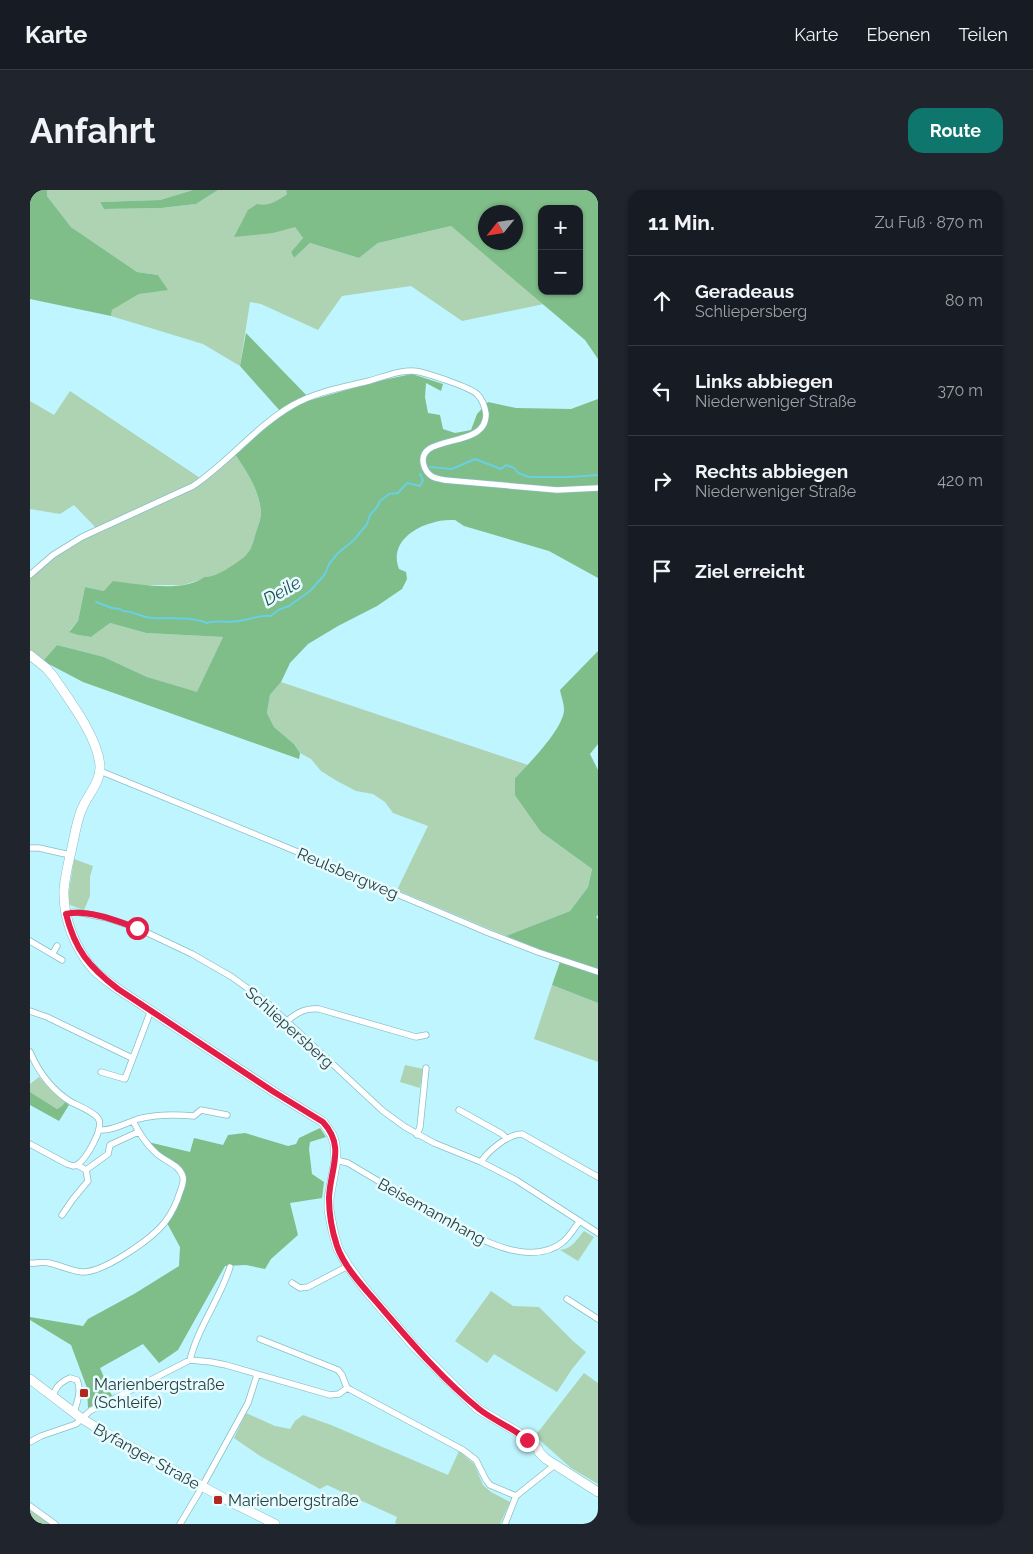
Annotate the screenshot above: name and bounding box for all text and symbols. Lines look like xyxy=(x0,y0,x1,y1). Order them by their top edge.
text: Karte xyxy=(25,20,87,49)
text: Karte xyxy=(794,24,838,45)
text: Ebenen xyxy=(866,24,931,45)
text: Teilen xyxy=(959,24,1008,45)
button: Route xyxy=(908,108,1003,153)
text: Anfahrt xyxy=(30,110,156,151)
north arrow xyxy=(478,205,523,250)
map controls xyxy=(538,205,583,295)
button: + xyxy=(538,205,583,250)
text: 11 Min. xyxy=(648,210,715,235)
text: Zu Fuß · 870 m xyxy=(875,213,983,232)
button: − xyxy=(538,250,583,295)
text: Geradeaus xyxy=(695,280,794,302)
icon: ahead xyxy=(648,287,676,315)
text: 80 m xyxy=(945,291,983,310)
text: Schliepersberg xyxy=(695,302,807,321)
text: Links abbiegen xyxy=(695,370,833,392)
icon: left xyxy=(648,377,676,405)
text: 370 m xyxy=(937,381,983,400)
text: Niederweniger Straße xyxy=(695,392,856,411)
text: Rechts abbiegen xyxy=(695,460,848,482)
icon: right xyxy=(648,467,676,495)
text: 420 m xyxy=(937,471,983,490)
text: Niederweniger Straße xyxy=(695,482,856,501)
icon: arrive xyxy=(648,557,676,585)
text: Ziel erreicht xyxy=(695,560,805,582)
water label: Deile xyxy=(259,571,305,610)
street label: Reulsbergweg xyxy=(295,844,401,903)
route start xyxy=(126,917,149,940)
street label: Schliepersberg xyxy=(242,983,338,1072)
street label: Beisemannhang xyxy=(375,1174,489,1249)
place label: Marienbergstraße (Schleife) xyxy=(94,1375,225,1412)
marker: Marienbergstraße (Schleife) xyxy=(78,1387,90,1399)
street label: Byfanger Straße xyxy=(90,1419,203,1493)
route end xyxy=(516,1429,539,1452)
place label: Marienbergstraße xyxy=(228,1491,359,1510)
marker: Marienbergstraße xyxy=(212,1494,224,1506)

